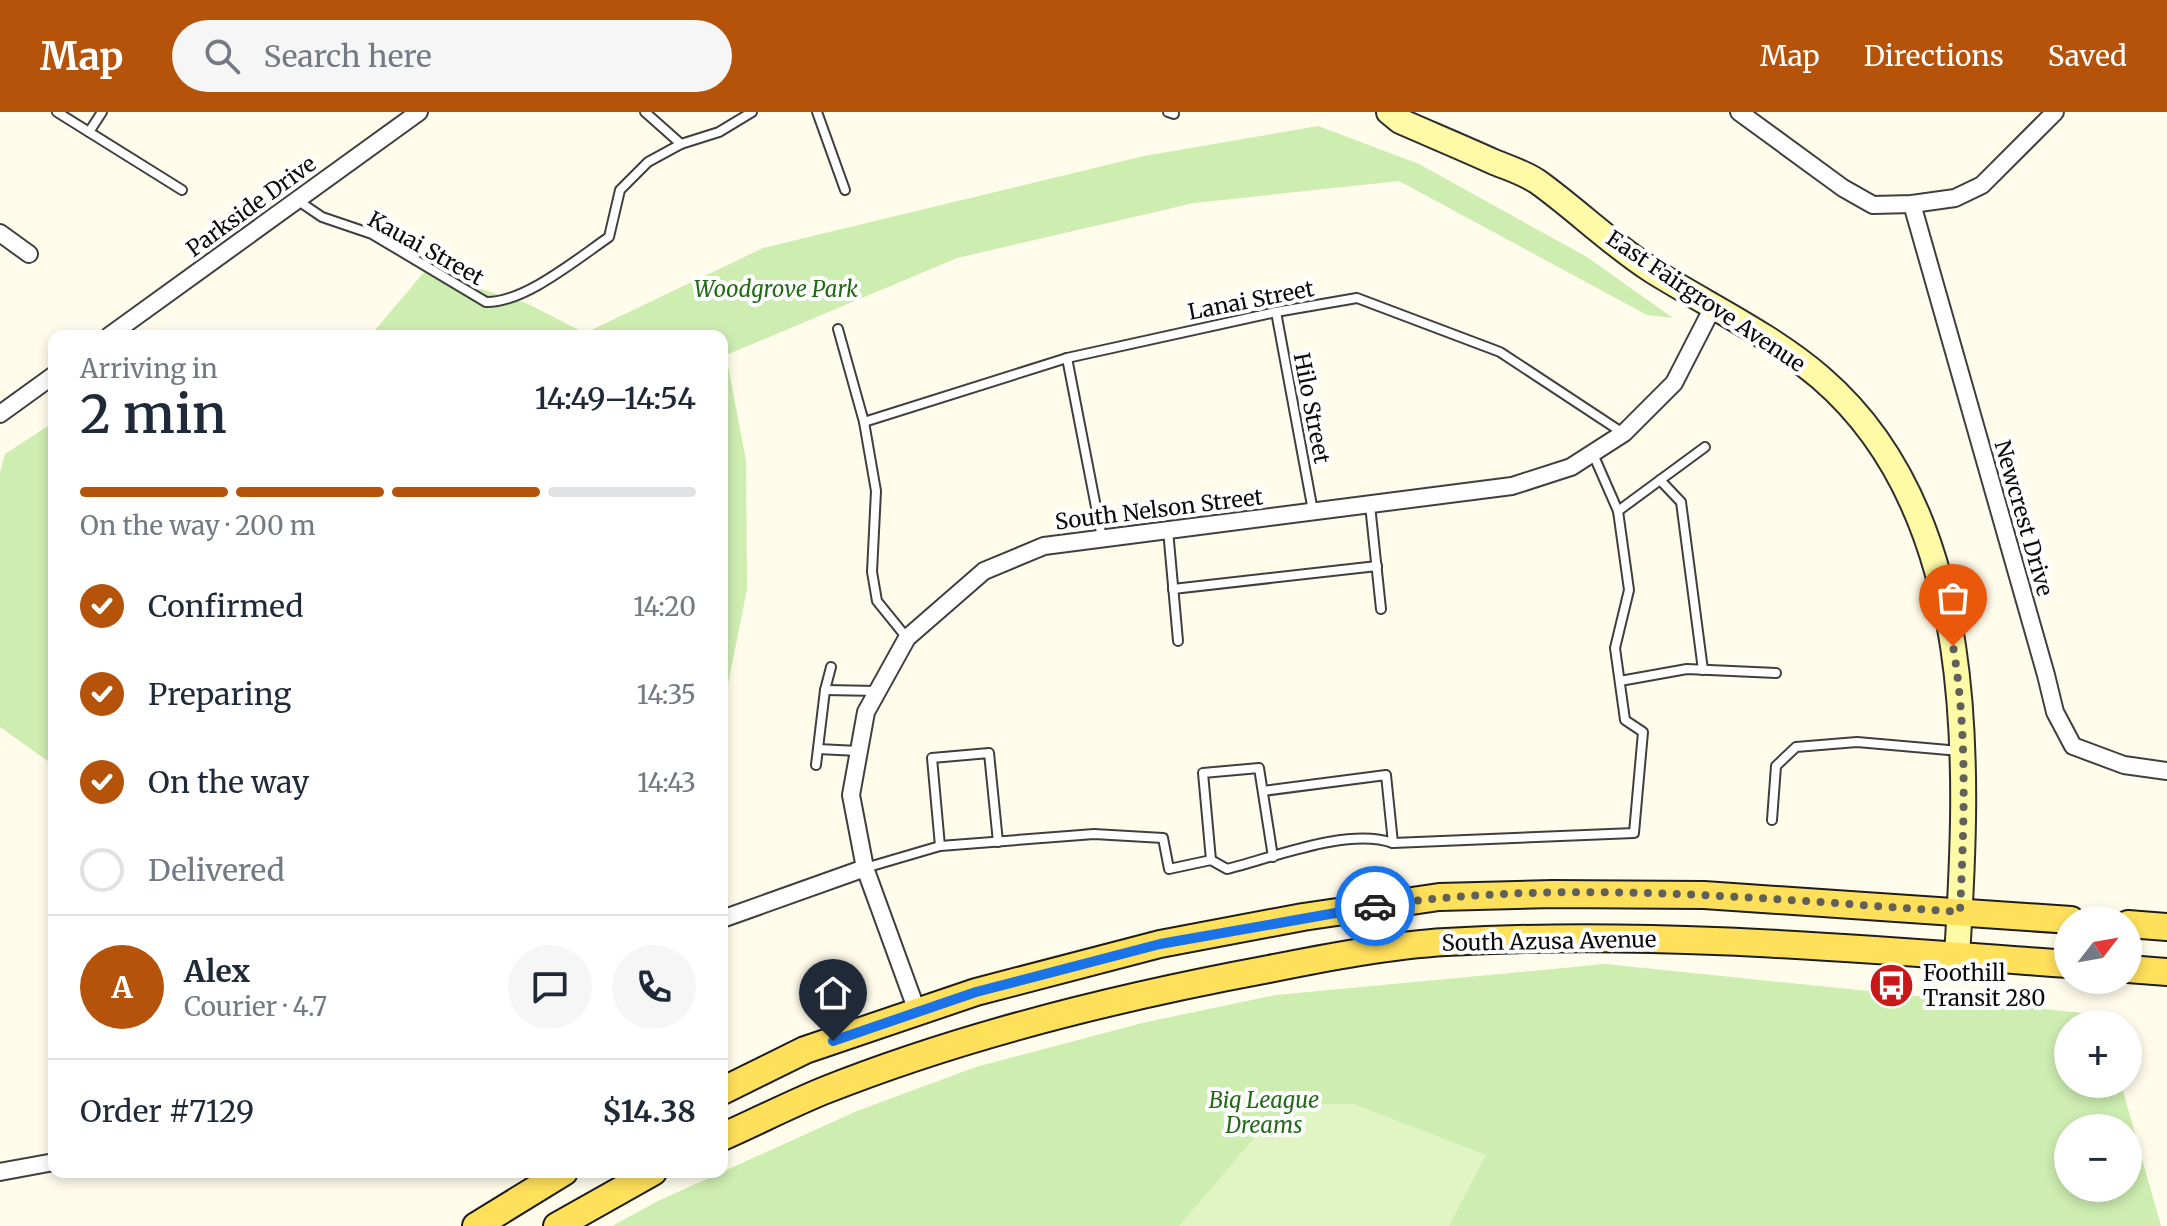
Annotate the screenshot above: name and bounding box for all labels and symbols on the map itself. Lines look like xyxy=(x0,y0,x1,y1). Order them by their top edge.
street label: Parkside Drive xyxy=(181,149,321,263)
street label: Kauai Street xyxy=(363,205,489,292)
street label: East Fairgrove Avenue xyxy=(1601,224,1811,378)
street label: Lanai Street xyxy=(1186,274,1317,326)
park label: Woodgrove Park xyxy=(694,275,858,303)
street label: Hilo Street xyxy=(1288,350,1337,466)
street label: Newcrest Drive xyxy=(1988,437,2060,599)
street label: South Nelson Street xyxy=(1053,482,1265,536)
pin xyxy=(1919,564,1987,646)
courier xyxy=(1335,866,1415,946)
north arrow xyxy=(2054,906,2142,994)
street label: South Azusa Avenue xyxy=(1441,925,1657,957)
pin xyxy=(799,959,867,1041)
place label: Foothill Transit 280 xyxy=(1923,959,2045,1012)
bus stop icon: Foothill Transit 280 xyxy=(1868,962,1916,1010)
park label: Big League Dreams xyxy=(1209,1086,1319,1139)

